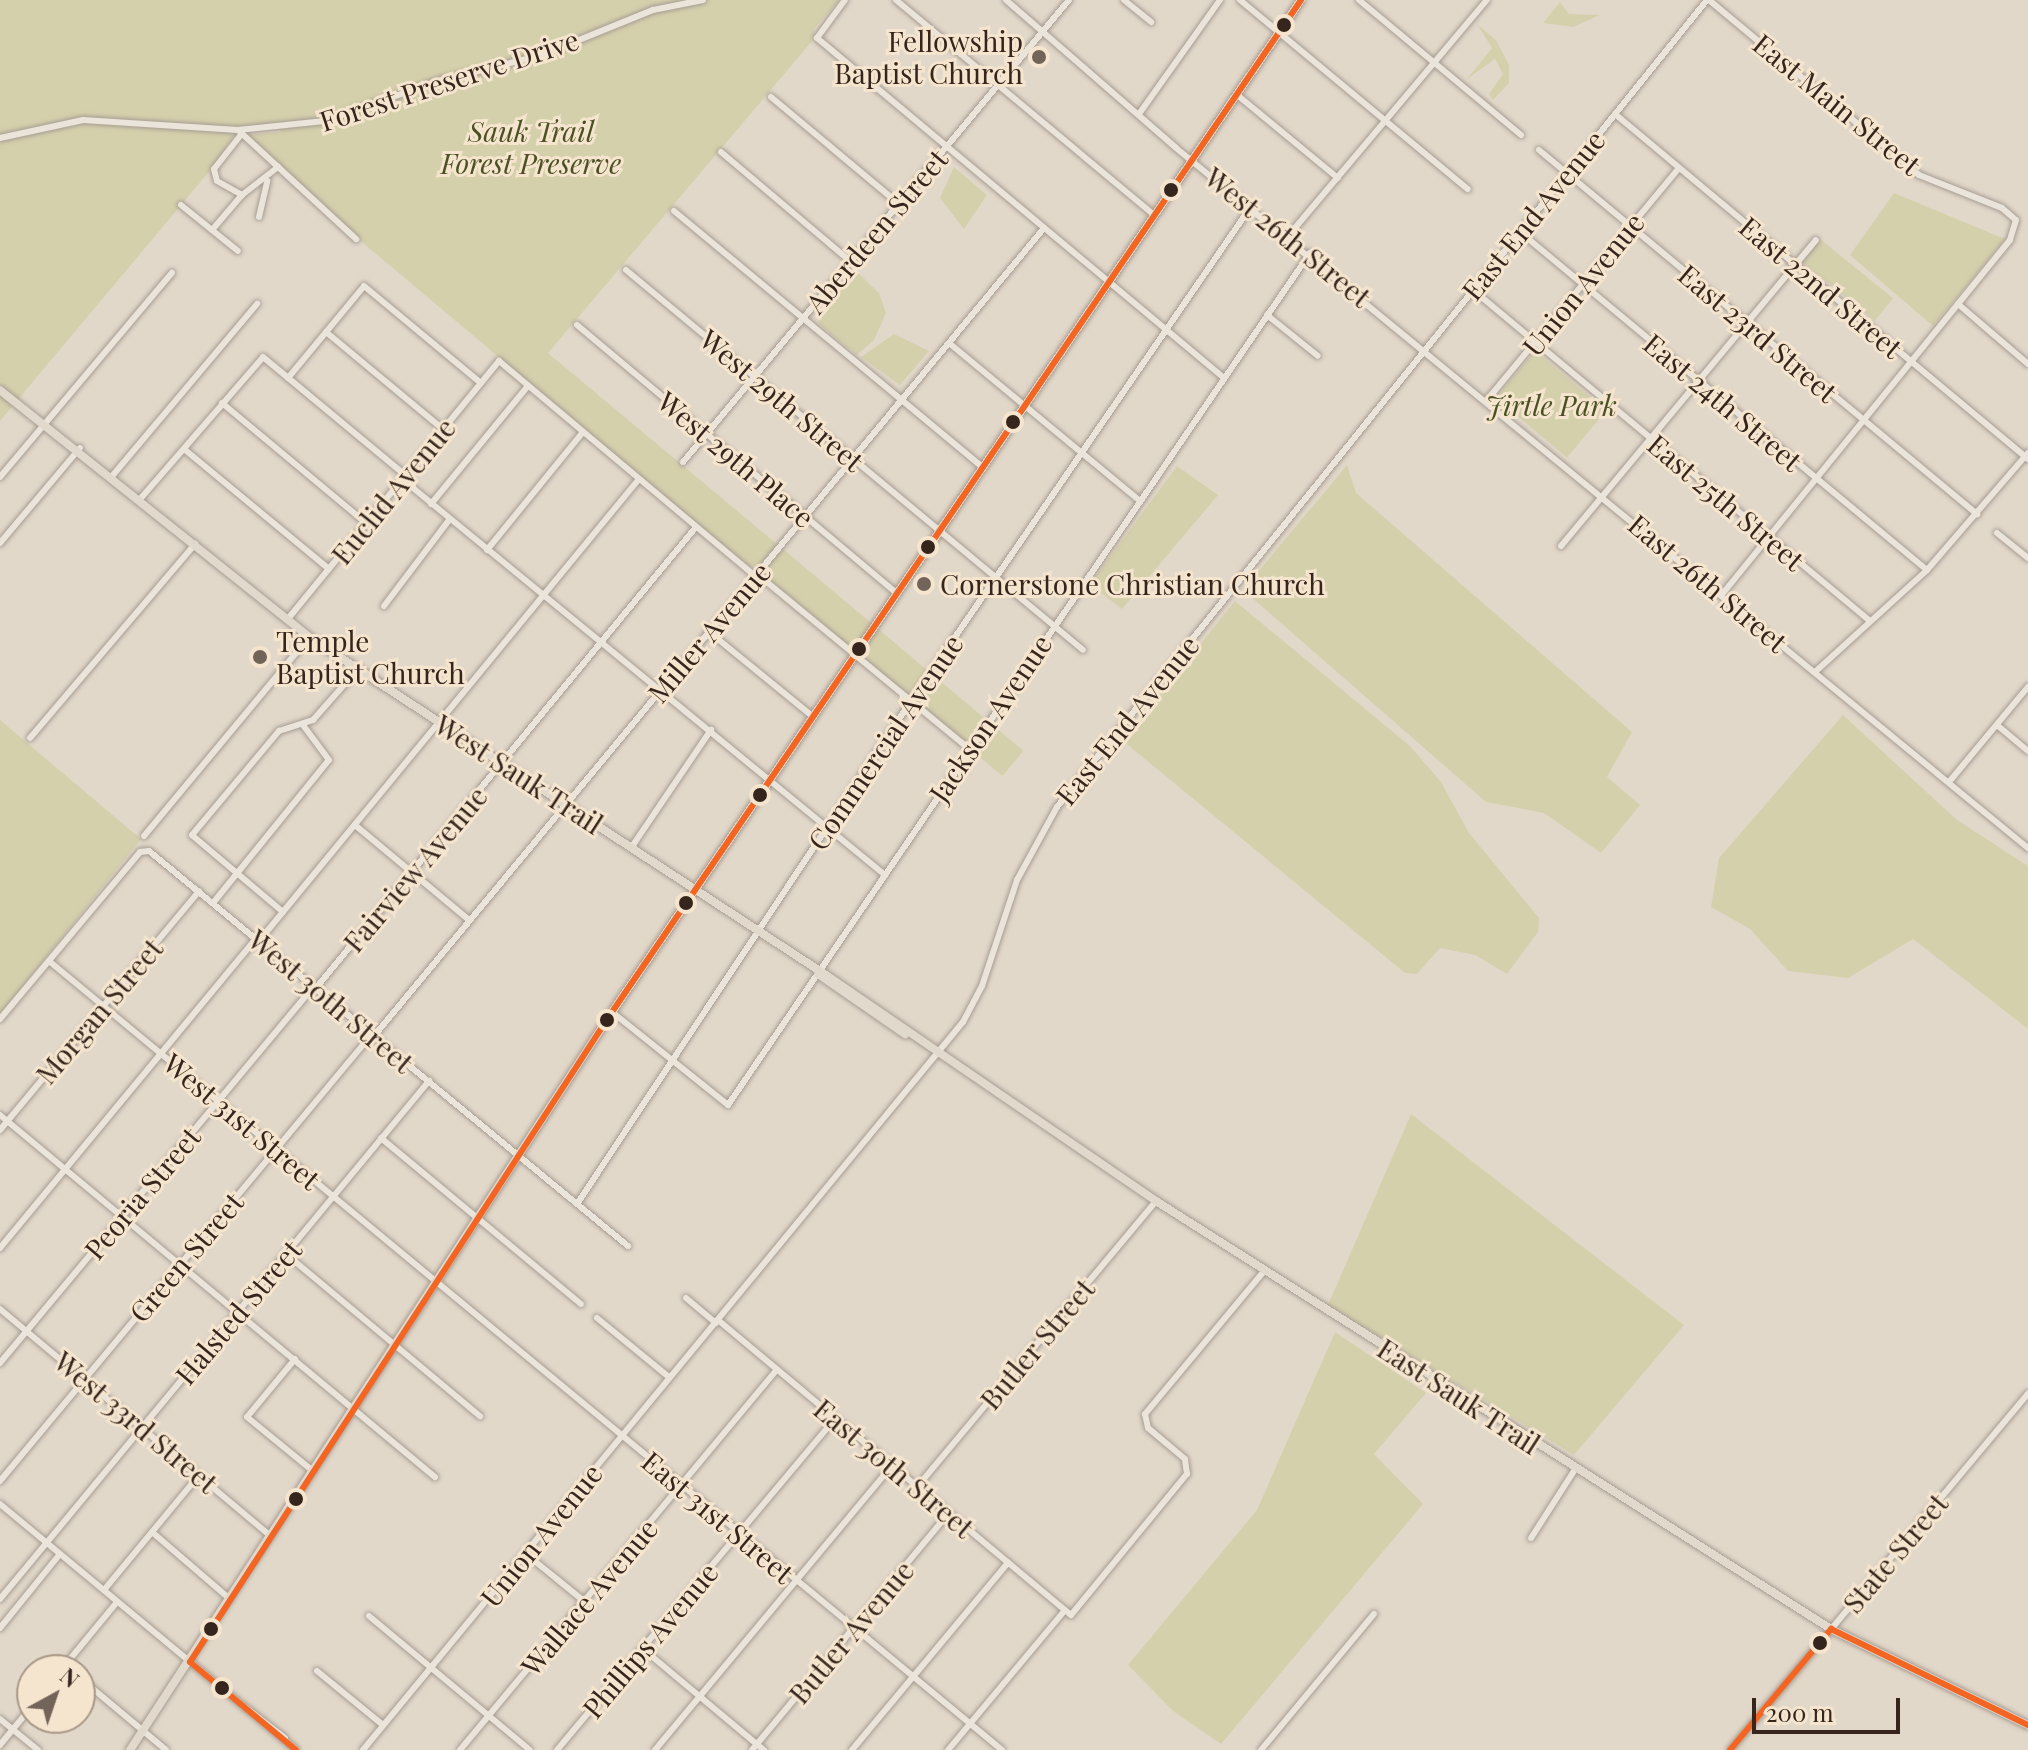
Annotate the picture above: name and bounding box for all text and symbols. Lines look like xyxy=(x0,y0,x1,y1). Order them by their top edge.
unlabelled marker xyxy=(1276,17,1292,33)
street label: Forest Preserve Drive xyxy=(315,22,583,138)
place label: Fellowship Baptist Church xyxy=(834,24,1023,90)
street label: East Main Street xyxy=(1747,26,1927,182)
marker: Fellowship Baptist Church xyxy=(1030,48,1048,66)
park label: Sauk Trail Forest Preserve xyxy=(441,114,621,180)
street label: East End Avenue xyxy=(1454,123,1612,307)
street label: Aberdeen Street xyxy=(798,142,954,320)
street label: West 26th Street xyxy=(1198,160,1378,314)
unlabelled marker xyxy=(1163,182,1179,198)
street label: Union Avenue xyxy=(1515,205,1651,363)
street label: East 22nd Street xyxy=(1733,209,1909,365)
street label: East 23rd Street xyxy=(1672,257,1844,409)
street label: West 29th Street xyxy=(693,322,871,478)
street label: East 24th Street xyxy=(1637,326,1809,478)
street label: West 29th Place xyxy=(651,384,821,534)
park label: Jirtle Park xyxy=(1485,388,1617,422)
street label: Euclid Avenue xyxy=(324,411,462,571)
unlabelled marker xyxy=(1005,414,1021,430)
street label: East 25th Street xyxy=(1641,427,1811,577)
street label: East 26th Street xyxy=(1622,507,1794,659)
unlabelled marker xyxy=(920,539,936,555)
street label: Miller Avenue xyxy=(640,554,778,710)
place label: Cornerstone Christian Church xyxy=(940,567,1325,601)
marker: Cornerstone Christian Church xyxy=(915,575,933,593)
place label: Temple Baptist Church xyxy=(276,624,465,690)
street label: Commercial Avenue xyxy=(800,628,970,856)
street label: Jackson Avenue xyxy=(921,628,1059,808)
street label: East End Avenue xyxy=(1048,628,1206,812)
unlabelled marker xyxy=(851,641,867,657)
marker: Temple Baptist Church xyxy=(251,648,269,666)
street label: West Sauk Trail xyxy=(428,707,610,841)
street label: Fairview Avenue xyxy=(336,779,494,959)
unlabelled marker xyxy=(752,787,768,803)
unlabelled marker xyxy=(678,895,694,911)
street label: West 30th Street xyxy=(242,922,420,1080)
street label: Morgan Street xyxy=(29,932,169,1090)
unlabelled marker xyxy=(599,1012,615,1028)
street label: West 31st Street xyxy=(157,1046,327,1196)
street label: Peoria Street xyxy=(77,1120,207,1266)
street label: Green Street xyxy=(122,1185,250,1329)
street label: Halsted Street xyxy=(168,1233,308,1391)
street label: Butler Street xyxy=(973,1272,1101,1416)
street label: East Sauk Trail xyxy=(1371,1331,1547,1461)
street label: West 33rd Street xyxy=(48,1344,224,1500)
street label: East 30th Street xyxy=(807,1391,981,1545)
street label: East 31st Street xyxy=(635,1444,801,1590)
street label: Union Avenue xyxy=(473,1456,609,1614)
street label: State Street xyxy=(1835,1487,1955,1619)
unlabelled marker xyxy=(288,1491,304,1507)
street label: Wallace Avenue xyxy=(513,1512,665,1682)
street label: Butler Avenue xyxy=(781,1553,921,1711)
street label: Phillips Avenue xyxy=(575,1555,725,1725)
unlabelled marker xyxy=(203,1621,219,1637)
unlabelled marker xyxy=(1812,1635,1828,1651)
north arrow xyxy=(16,1654,96,1734)
text: N xyxy=(54,1661,86,1694)
unlabelled marker xyxy=(214,1680,230,1696)
scale bar xyxy=(1756,1682,1904,1732)
text: 200 m xyxy=(1766,1696,1834,1728)

